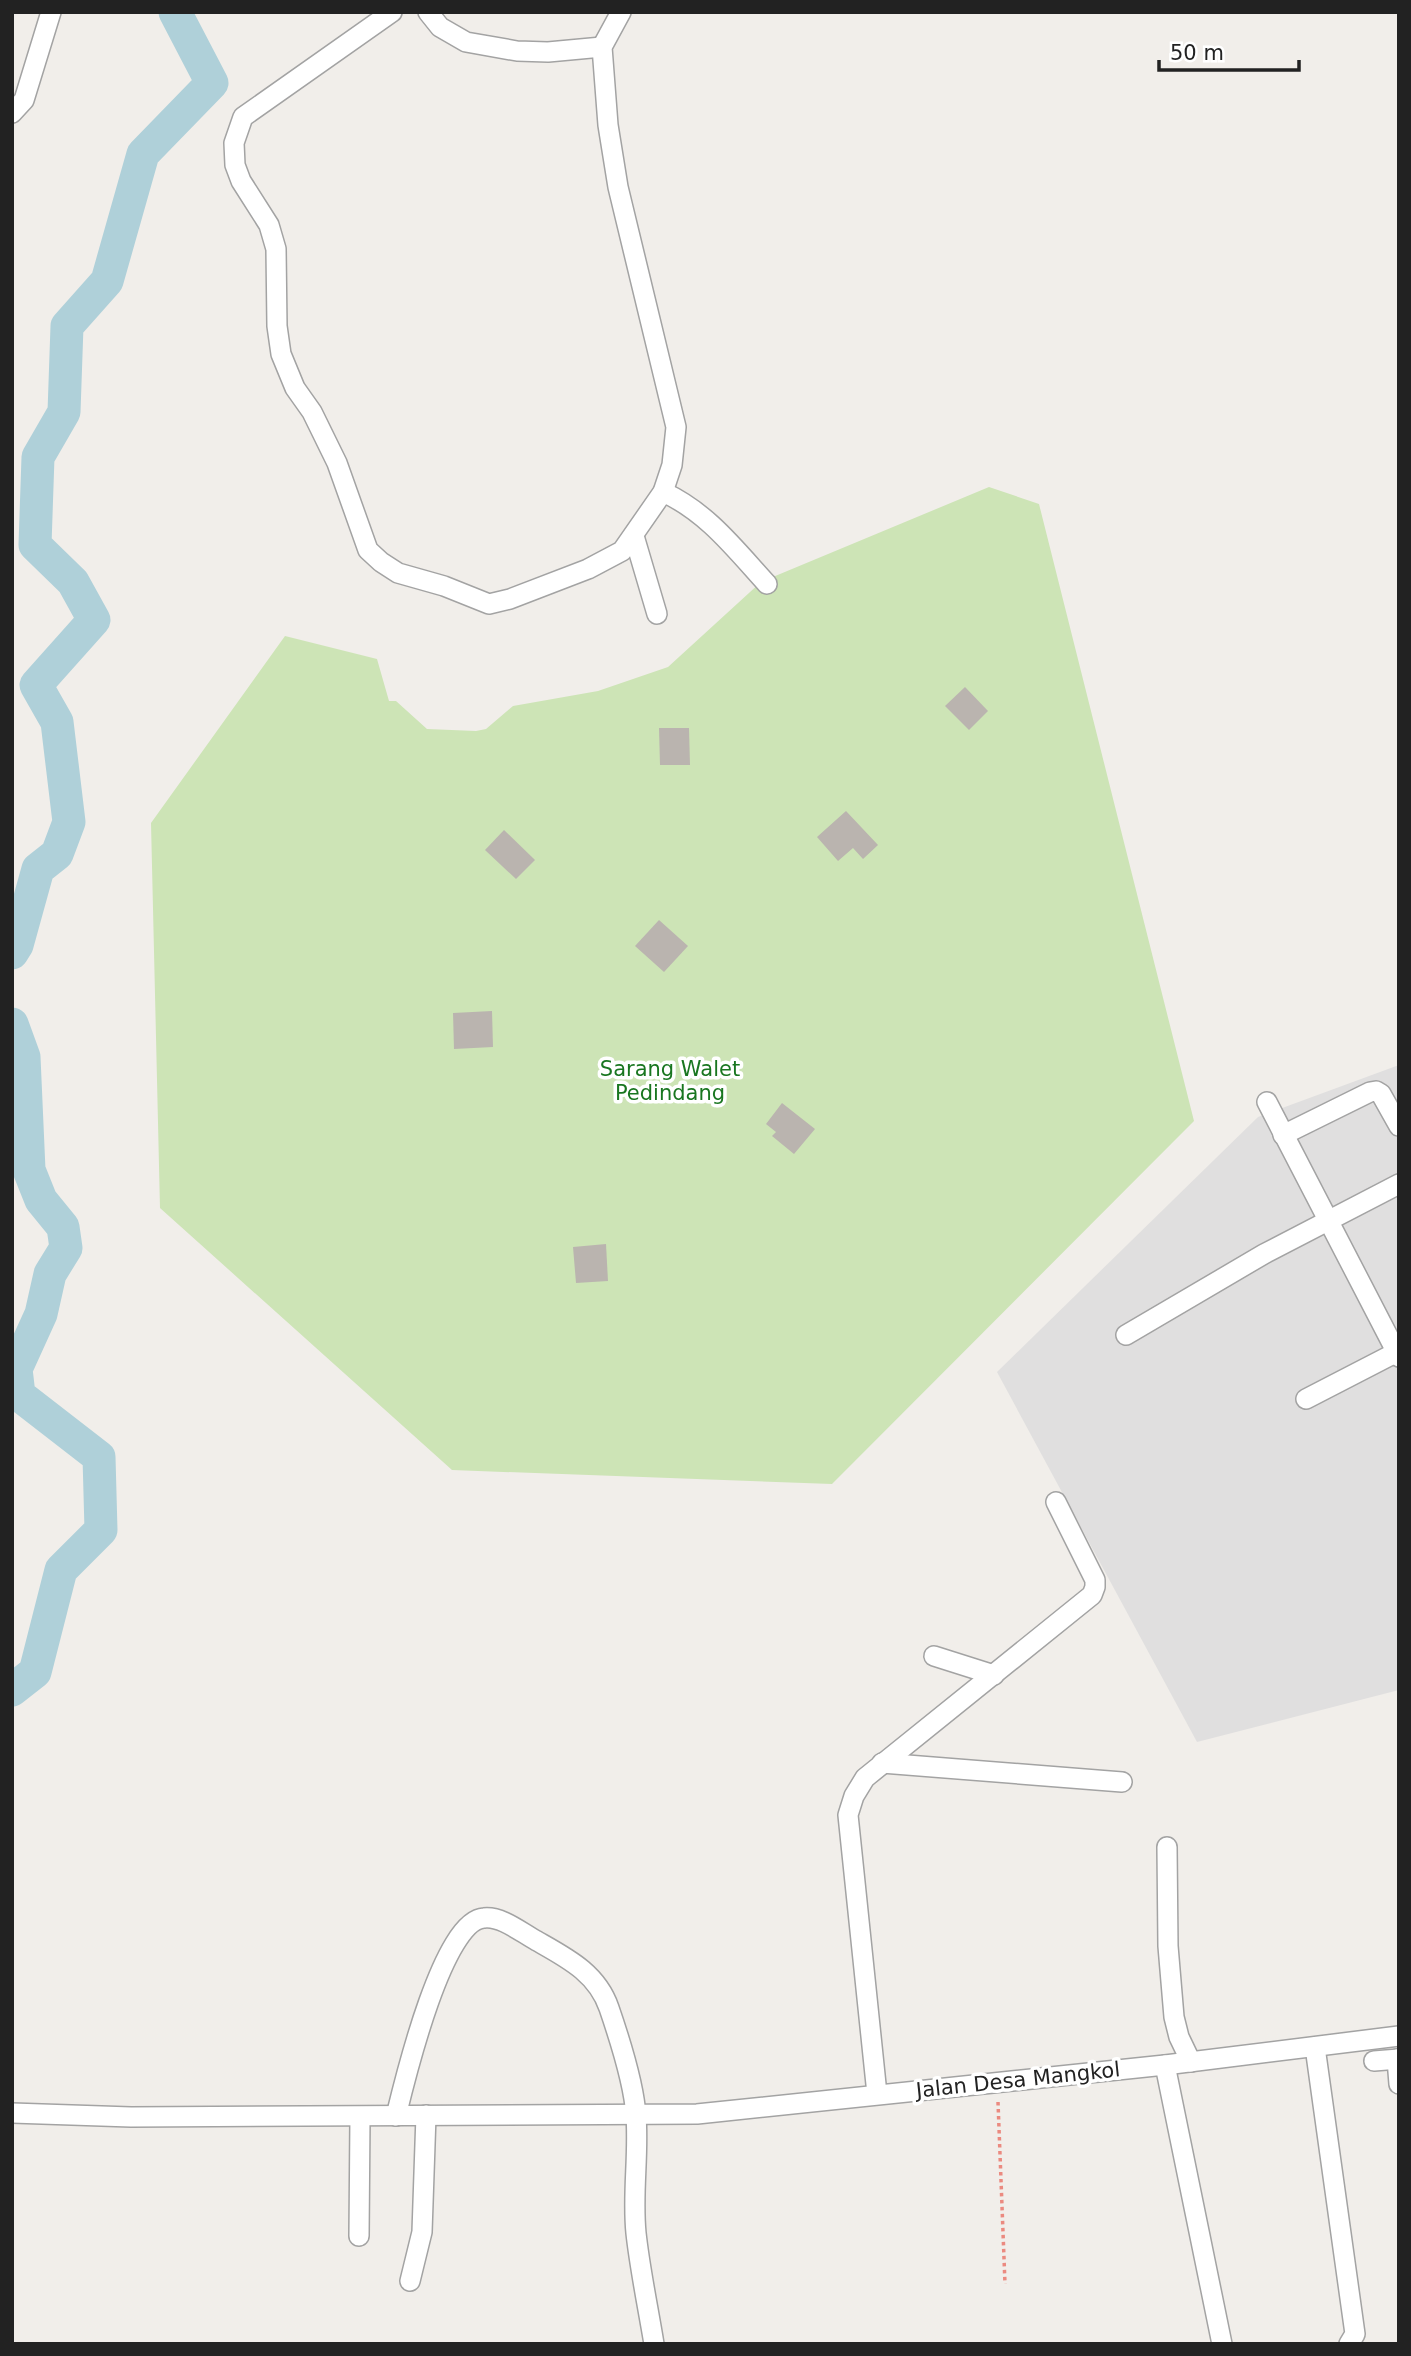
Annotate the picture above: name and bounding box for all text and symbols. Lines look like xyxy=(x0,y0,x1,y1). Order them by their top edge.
scale bar xyxy=(1159,28,1299,72)
text: 50 m xyxy=(1170,41,1224,65)
park label: Sarang Walet Pedindang xyxy=(600,1057,740,1105)
street label: Jalan Desa Mangkol xyxy=(913,2057,1121,2103)

